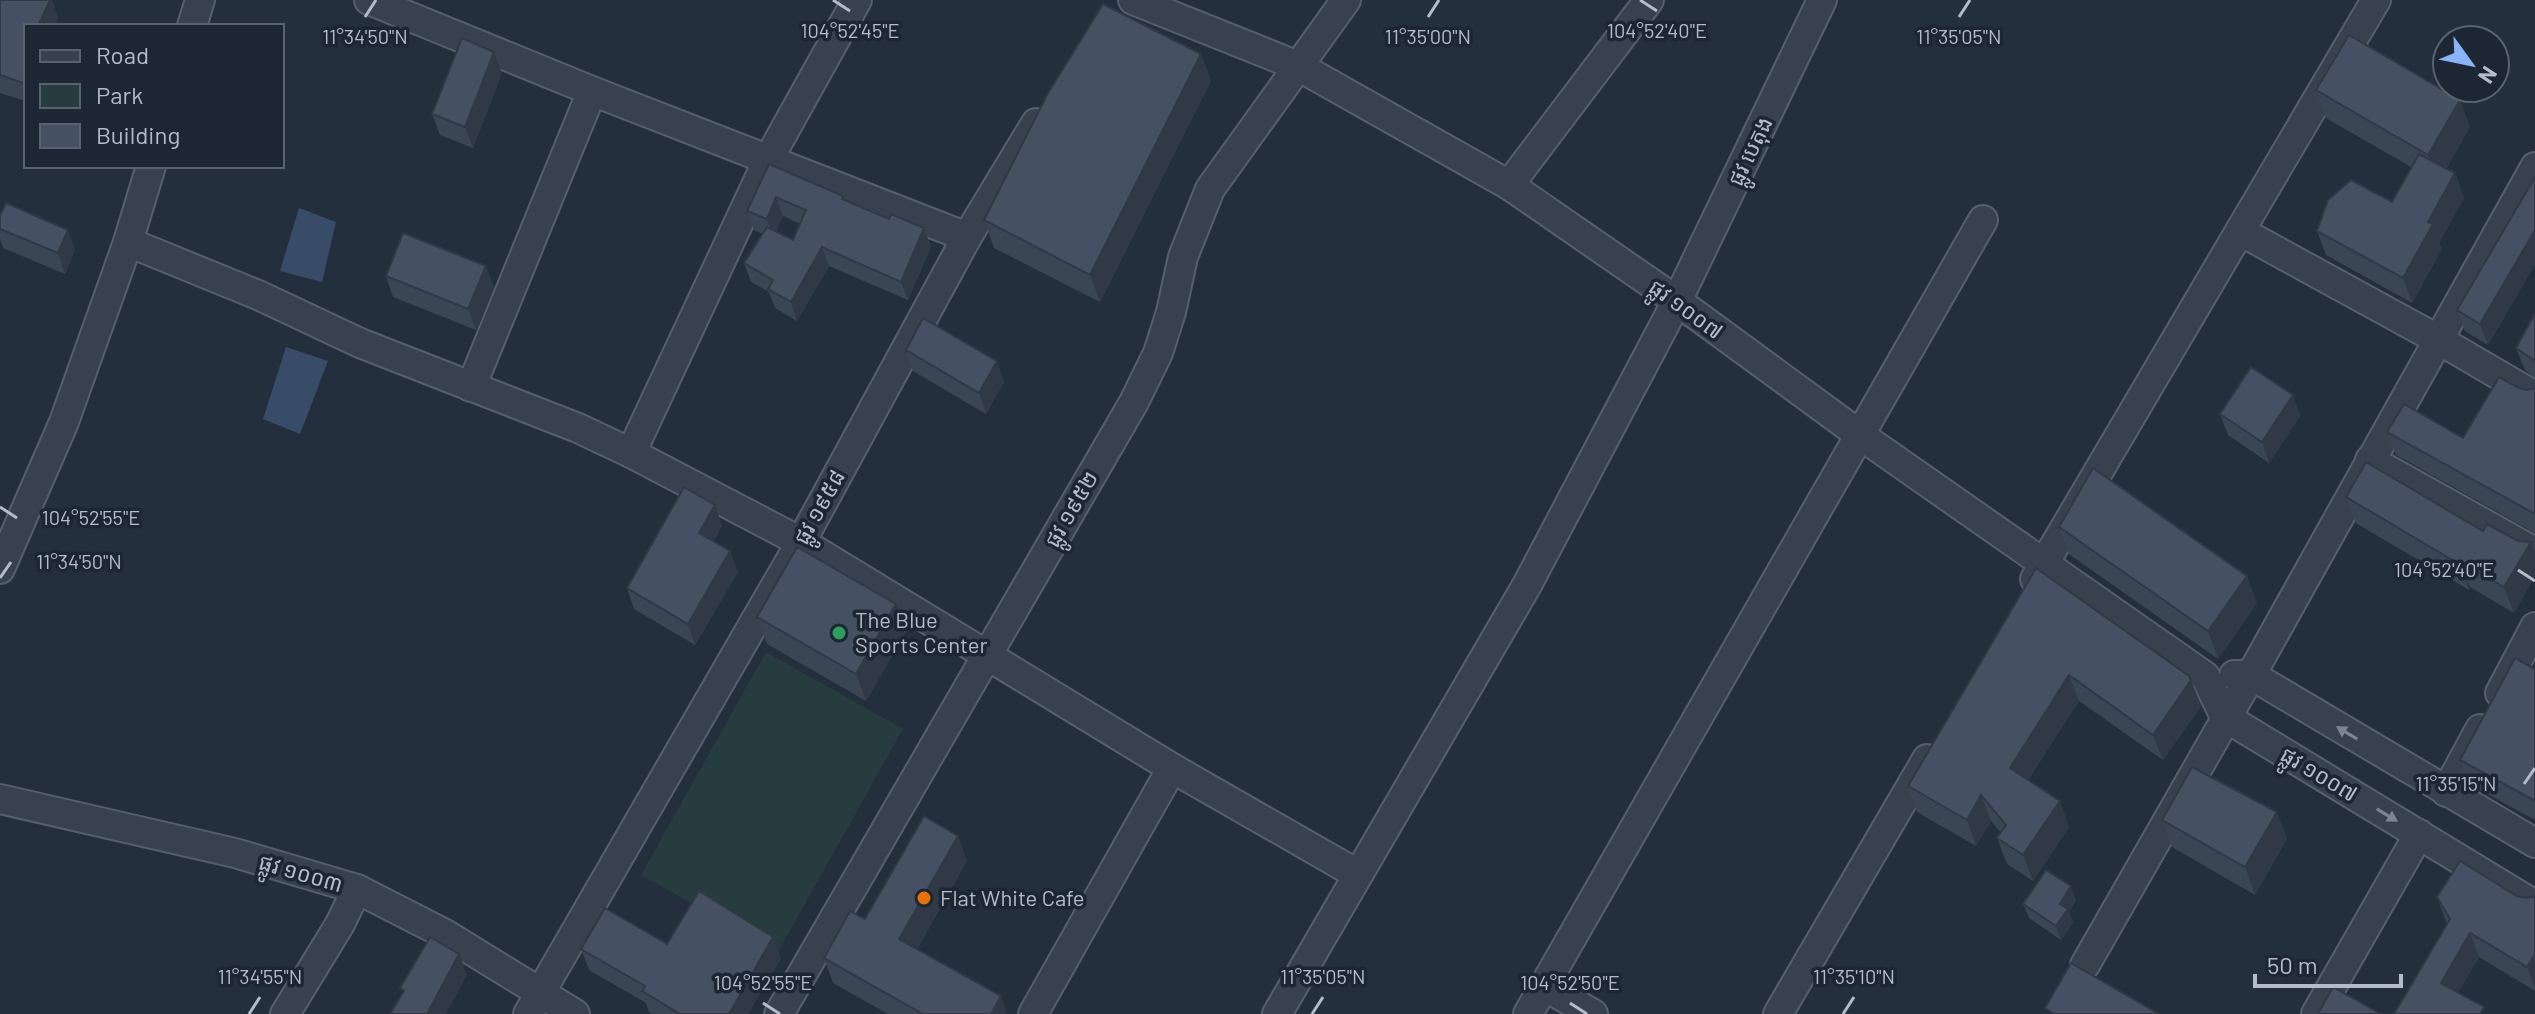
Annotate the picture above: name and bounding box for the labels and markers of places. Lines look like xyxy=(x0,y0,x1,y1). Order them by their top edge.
place label: The Blue Sports Center xyxy=(855,606,987,657)
marker: The Blue Sports Center xyxy=(830,624,848,642)
place label: Flat White Cafe xyxy=(940,884,1085,910)
marker: Flat White Cafe xyxy=(915,889,933,907)

